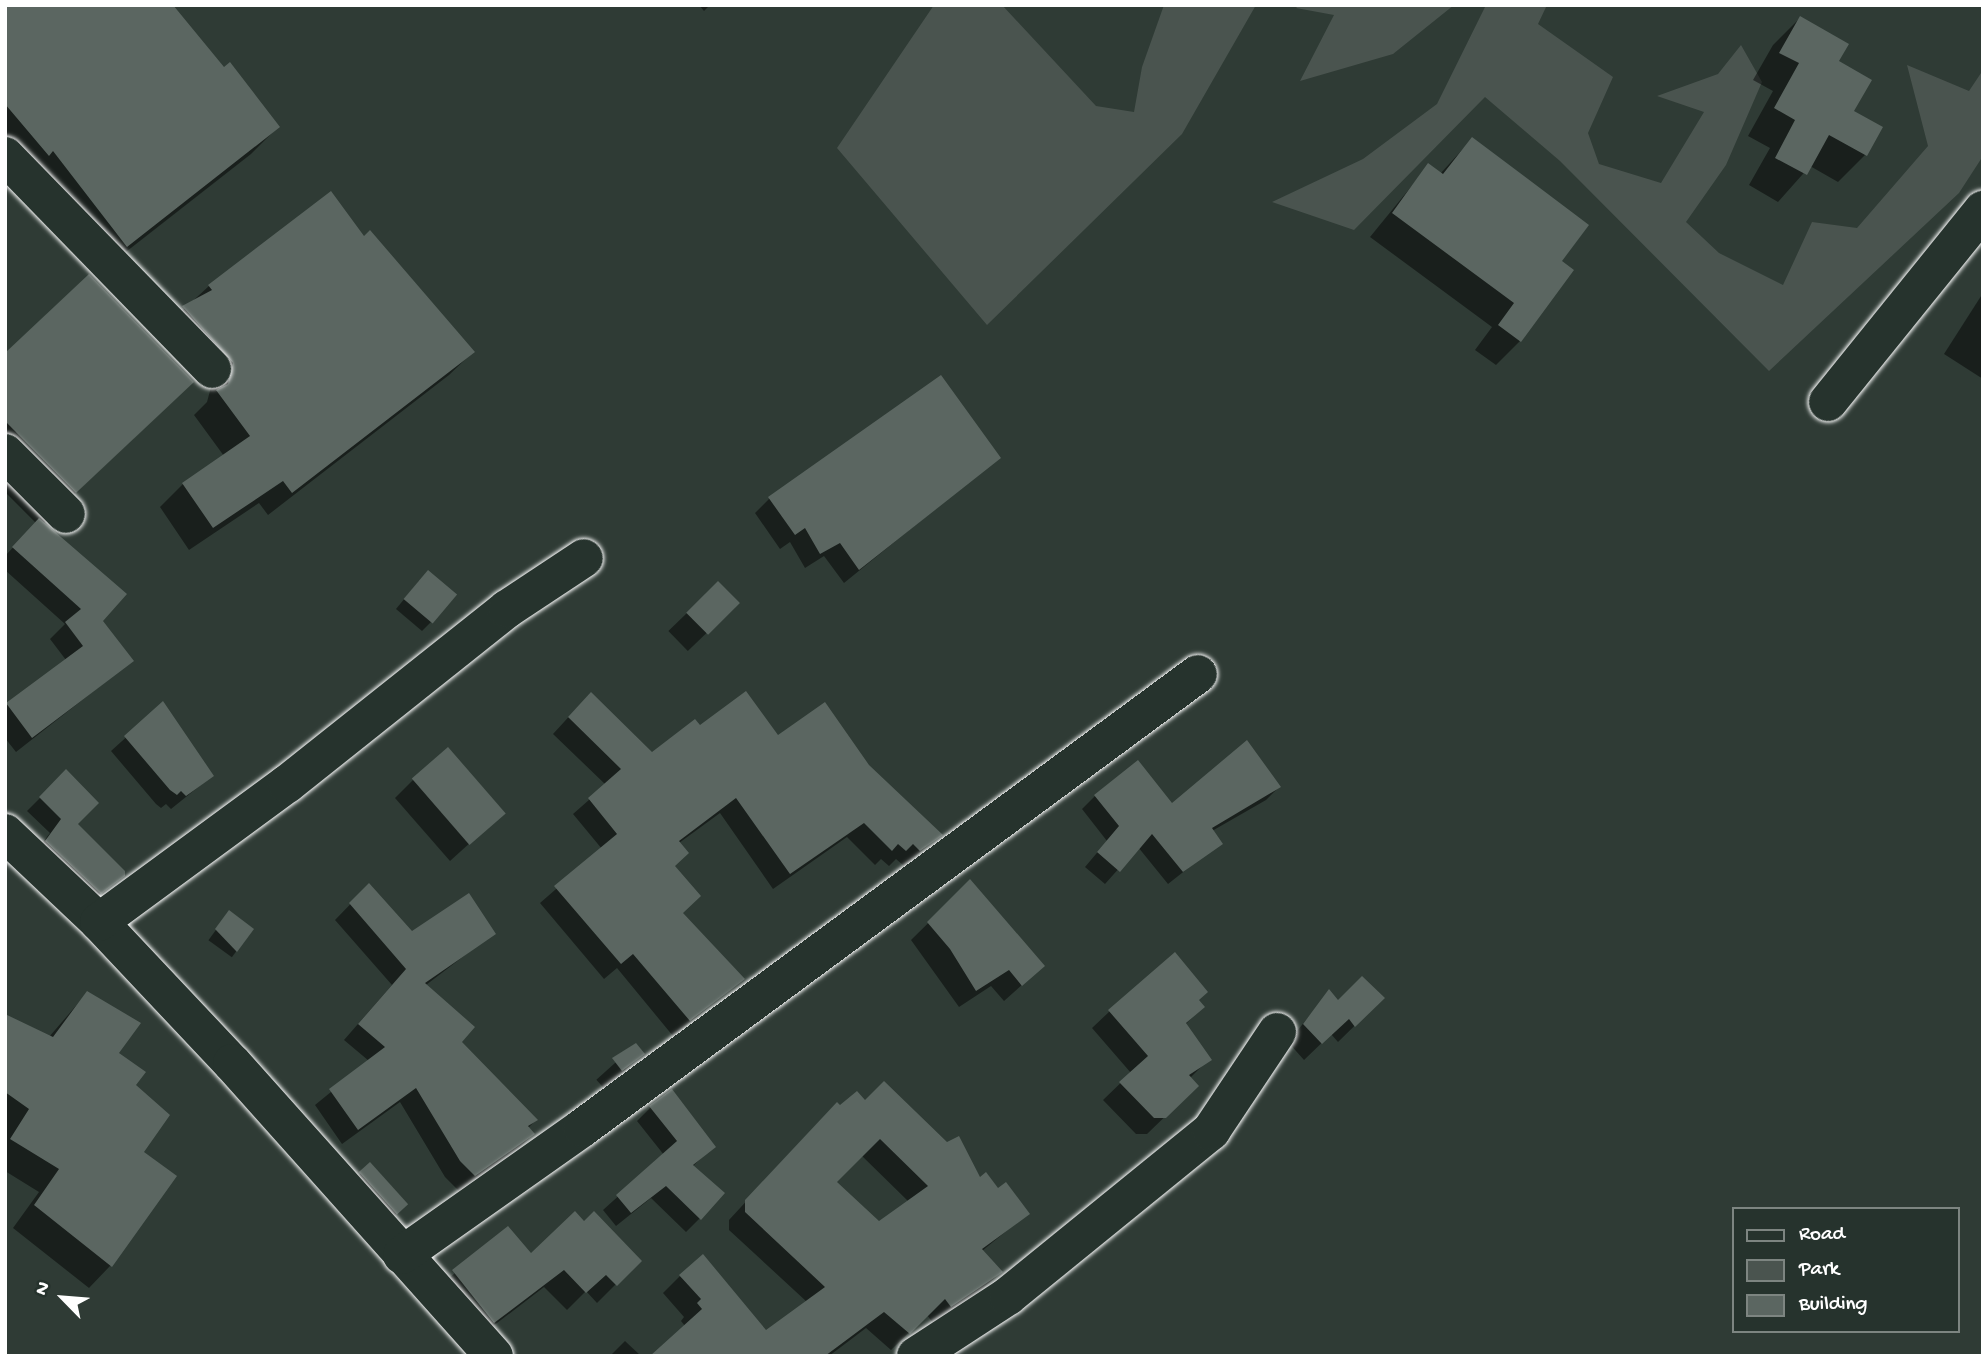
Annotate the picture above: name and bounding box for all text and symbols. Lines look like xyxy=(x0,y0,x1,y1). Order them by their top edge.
legend xyxy=(1732,1207,1960,1333)
text: Road xyxy=(1799,1223,1845,1248)
text: Park xyxy=(1799,1258,1839,1283)
north arrow xyxy=(28,1263,98,1333)
text: N xyxy=(30,1278,57,1299)
text: Building xyxy=(1799,1293,1868,1318)

